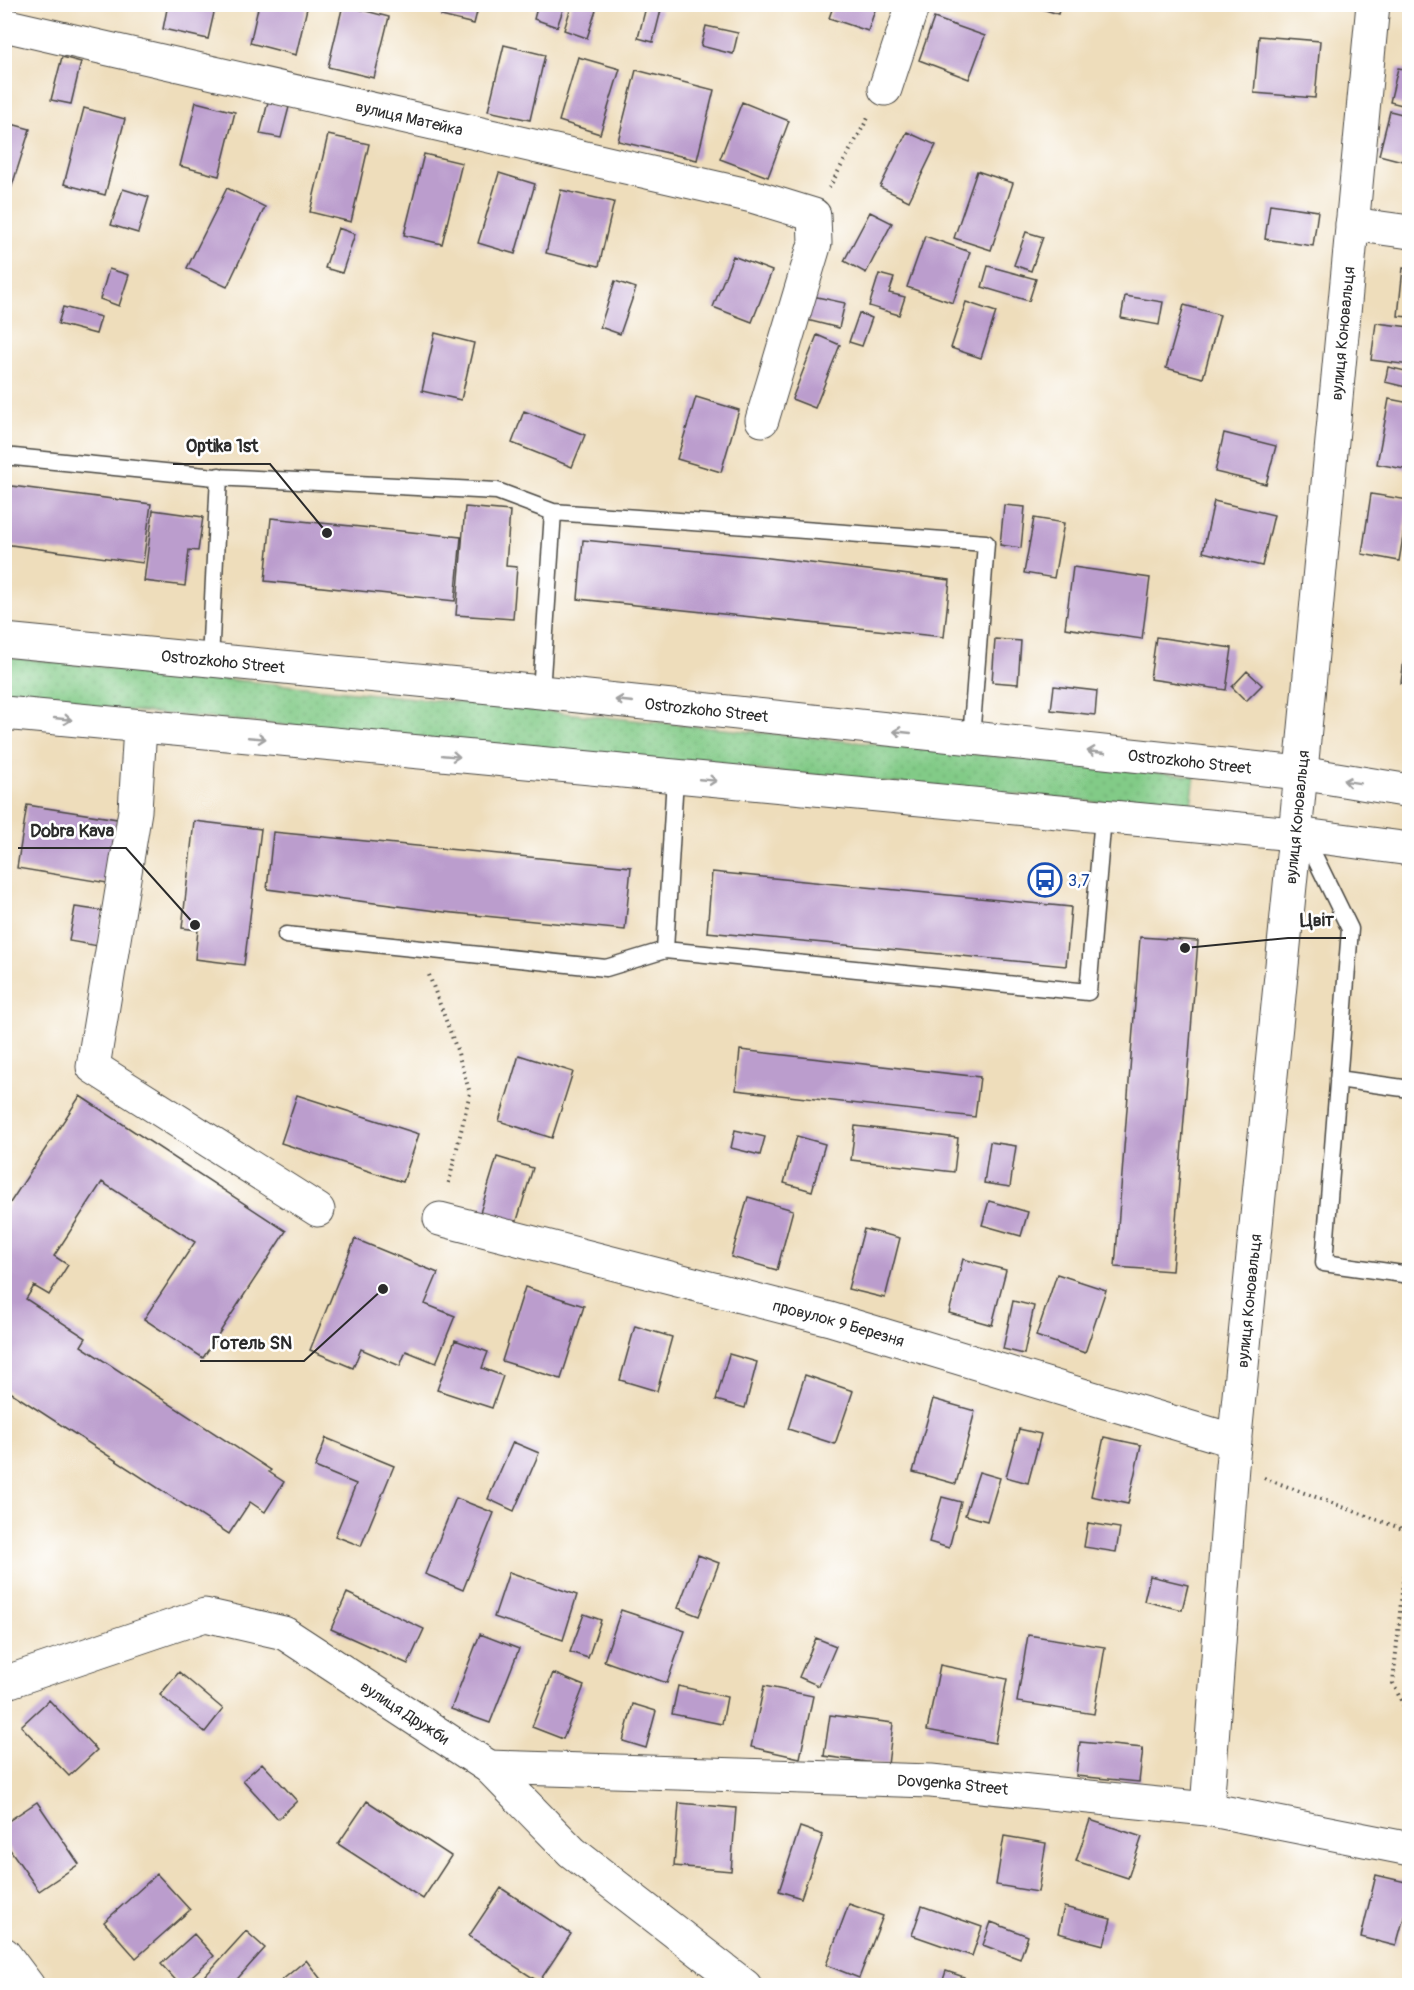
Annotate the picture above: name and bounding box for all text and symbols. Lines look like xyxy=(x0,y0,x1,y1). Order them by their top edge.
street label: вулиця Матейка xyxy=(354,97,465,141)
street label: вулиця Коновальця xyxy=(1327,266,1359,401)
callout: Оptika 1st xyxy=(173,428,270,464)
text: Оptika 1st xyxy=(186,435,259,458)
street label: Ostrozkoho Street xyxy=(160,646,286,678)
street label: Ostrozkoho Street xyxy=(644,694,770,727)
one-way arrow xyxy=(615,696,635,707)
one-way arrow xyxy=(52,714,72,725)
one-way arrow xyxy=(892,726,912,737)
one-way arrow xyxy=(246,733,266,744)
one-way arrow xyxy=(1086,746,1106,757)
street label: Ostrozkoho Street xyxy=(1127,746,1253,779)
street label: вулиця Коновальця xyxy=(1281,749,1314,885)
one-way arrow xyxy=(440,751,460,762)
one-way arrow xyxy=(697,775,717,786)
one-way arrow xyxy=(1342,776,1362,787)
callout: Dobra Kava xyxy=(18,812,126,848)
text: Dobra Kava xyxy=(30,820,115,843)
bus stop icon: 3,7 xyxy=(1027,862,1063,898)
place label: 3,7 xyxy=(1068,871,1090,891)
callout: Цвіт xyxy=(1288,902,1346,938)
text: Цвіт xyxy=(1300,909,1335,932)
street label: вулиця Коновальця xyxy=(1233,1233,1266,1369)
street label: провулок 9 Березня xyxy=(771,1296,907,1352)
callout: Готель SN xyxy=(200,1325,304,1361)
text: Готель SN xyxy=(212,1332,292,1355)
street label: вулиця Дружби xyxy=(357,1677,453,1749)
street label: Dovgenka Street xyxy=(897,1771,1010,1800)

